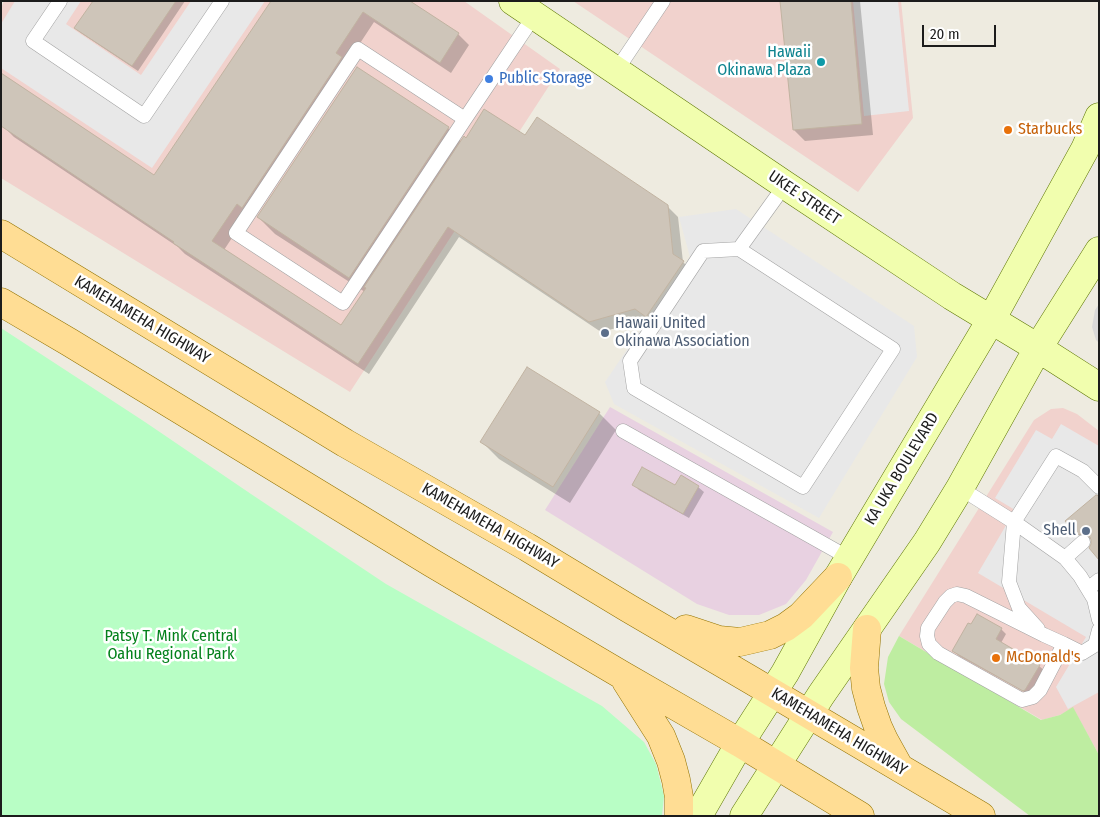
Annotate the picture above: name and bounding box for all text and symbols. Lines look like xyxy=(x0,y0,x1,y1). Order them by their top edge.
scale bar xyxy=(925,15,999,47)
text: 20 m xyxy=(930,25,960,43)
place label: Hawaii Okinawa Plaza xyxy=(717,43,811,81)
marker: Hawaii Okinawa Plaza xyxy=(815,56,827,68)
place label: Public Storage xyxy=(499,69,592,89)
marker: Public Storage xyxy=(483,73,495,85)
place label: Starbucks xyxy=(1018,120,1082,140)
marker: Starbucks xyxy=(1002,124,1014,136)
street label: UKEE STREET xyxy=(764,167,844,229)
street label: KAMEHAMEHA HIGHWAY xyxy=(71,272,213,368)
place label: Hawaii United Okinawa Association xyxy=(615,314,750,352)
marker: Hawaii United Okinawa Association xyxy=(599,327,611,339)
street label: KA UKA BOULEVARD xyxy=(861,409,943,529)
street label: KAMEHAMEHA HIGHWAY xyxy=(418,479,562,573)
place label: Shell xyxy=(1043,521,1076,541)
marker: Shell xyxy=(1080,525,1092,537)
park label: Patsy T. Mink Central Oahu Regional Park xyxy=(104,627,238,665)
place label: McDonald's xyxy=(1006,648,1081,668)
marker: McDonald's xyxy=(990,652,1002,664)
street label: KAMEHAMEHA HIGHWAY xyxy=(768,684,910,780)

